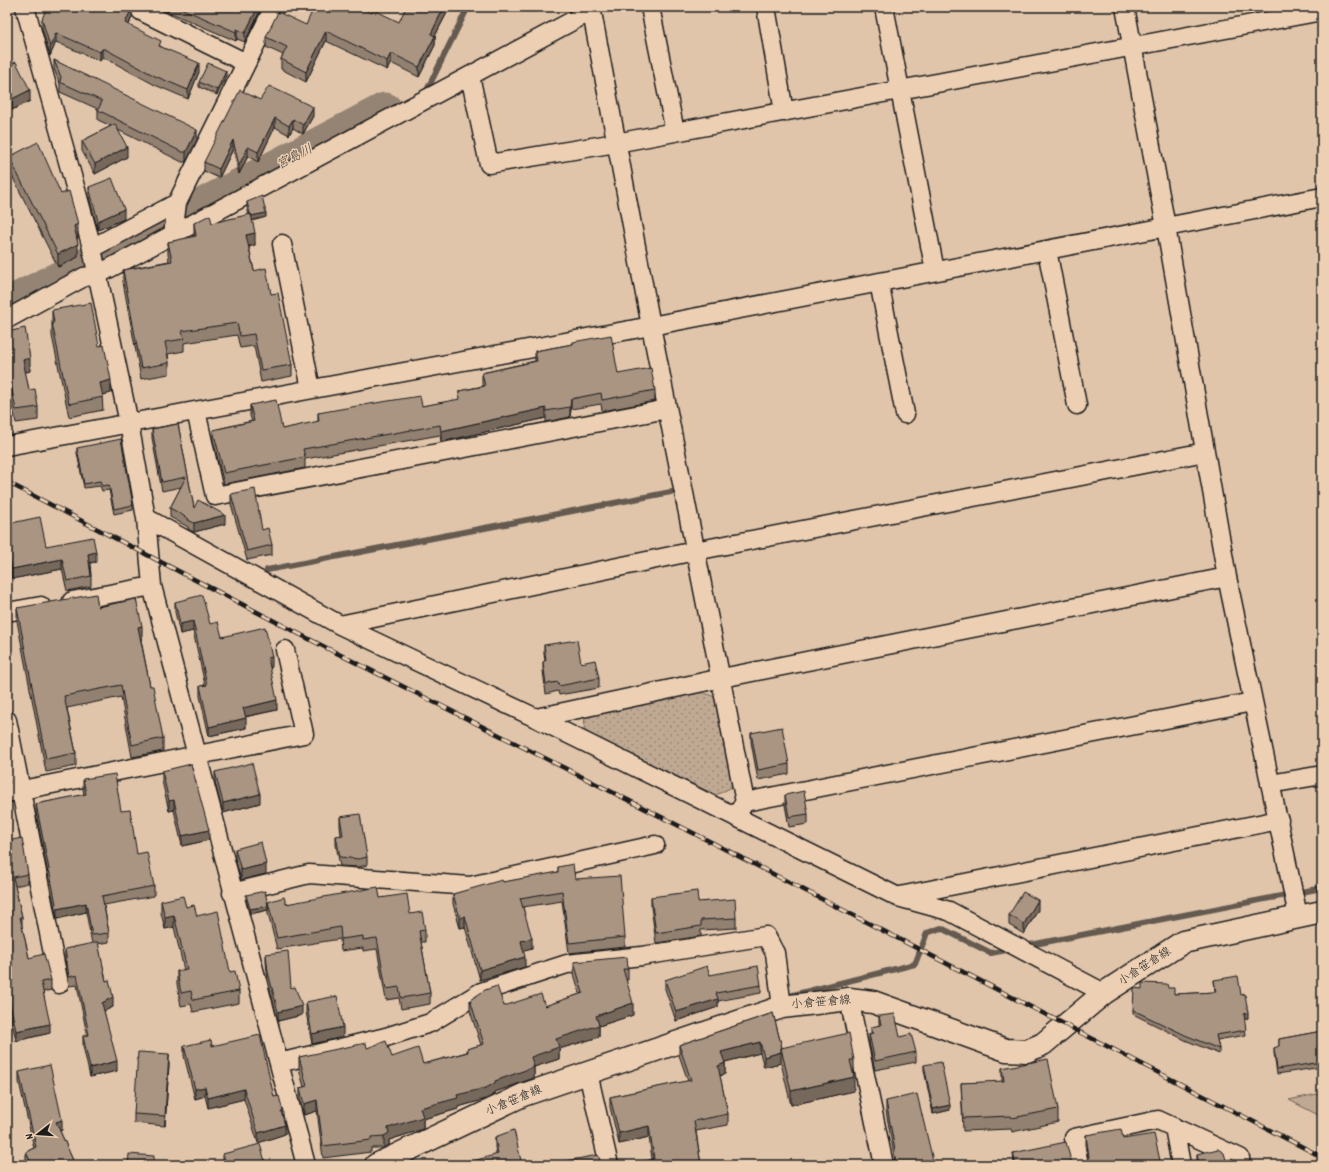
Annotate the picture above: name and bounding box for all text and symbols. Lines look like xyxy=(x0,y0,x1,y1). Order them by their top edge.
water label: 宮島川 xyxy=(273,140,317,176)
street label: 小倉笹倉線 xyxy=(1115,944,1175,990)
street label: 小倉笹倉線 xyxy=(790,992,852,1014)
street label: 小倉笹倉線 xyxy=(483,1081,545,1121)
north arrow xyxy=(18,1114,58,1154)
text: N xyxy=(22,1131,39,1141)

